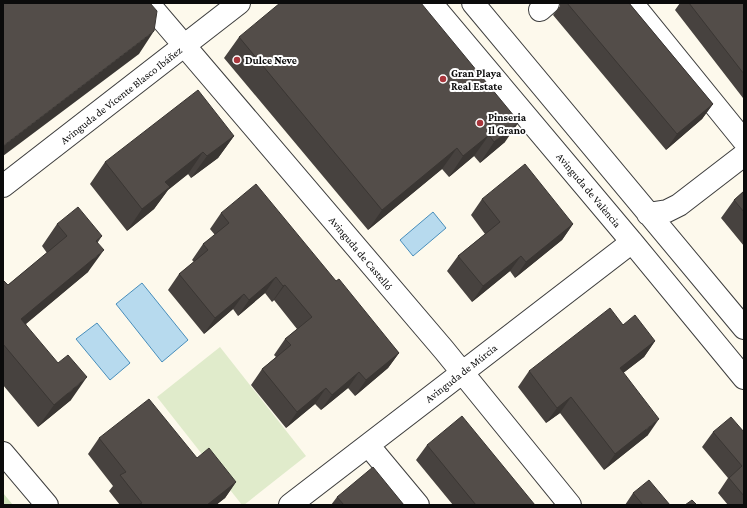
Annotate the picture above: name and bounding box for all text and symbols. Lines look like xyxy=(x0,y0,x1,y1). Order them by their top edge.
street label: Avinguda de Vicente Blasco Ibáñez xyxy=(58,44,185,147)
place label: Dulce Neve xyxy=(245,54,297,66)
marker: Dulce Neve xyxy=(232,55,242,65)
place label: Gran Playa Real Estate xyxy=(451,67,502,92)
marker: Gran Playa Real Estate xyxy=(438,74,448,84)
place label: Pinseria Il Grano xyxy=(488,111,527,136)
marker: Pinseria Il Grano xyxy=(475,118,485,128)
street label: Avinguda de València xyxy=(554,150,624,230)
street label: Avinguda de Castelló xyxy=(326,214,396,293)
street label: Avinguda de Múrcia xyxy=(423,341,500,406)

